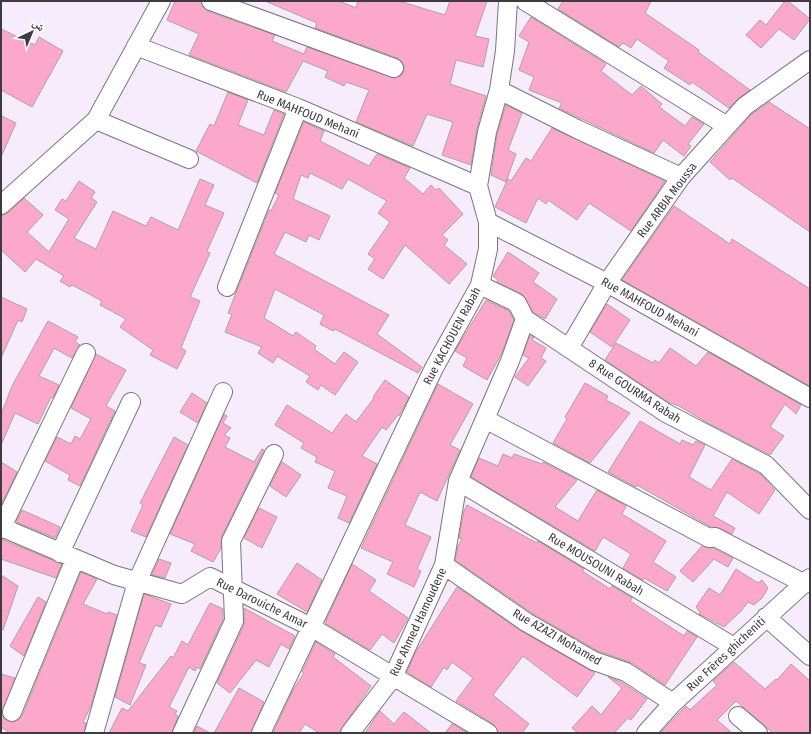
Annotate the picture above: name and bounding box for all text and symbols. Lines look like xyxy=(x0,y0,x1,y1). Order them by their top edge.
north arrow xyxy=(12,12,52,52)
text: ش xyxy=(29,16,48,35)
street label: Rue MAHFOUD Mehani xyxy=(255,87,361,141)
street label: Rue ARBIA Moussa xyxy=(634,160,700,240)
street label: Rue MAHFOUD Mehani xyxy=(599,274,701,340)
street label: Rue KACHOUEN Rabah xyxy=(420,285,484,387)
street label: 8 Rue GOURMA Rabah xyxy=(586,356,684,426)
street label: Rue MOUSOUNI Rabah xyxy=(546,530,646,598)
street label: Rue Ahmed Hamoudene xyxy=(387,565,449,679)
street label: Rue Darouiche Amar xyxy=(214,575,311,631)
street label: Rue AZAZI Mohamed xyxy=(510,606,604,668)
street label: Rue Frères ghicheniti xyxy=(684,614,768,694)

